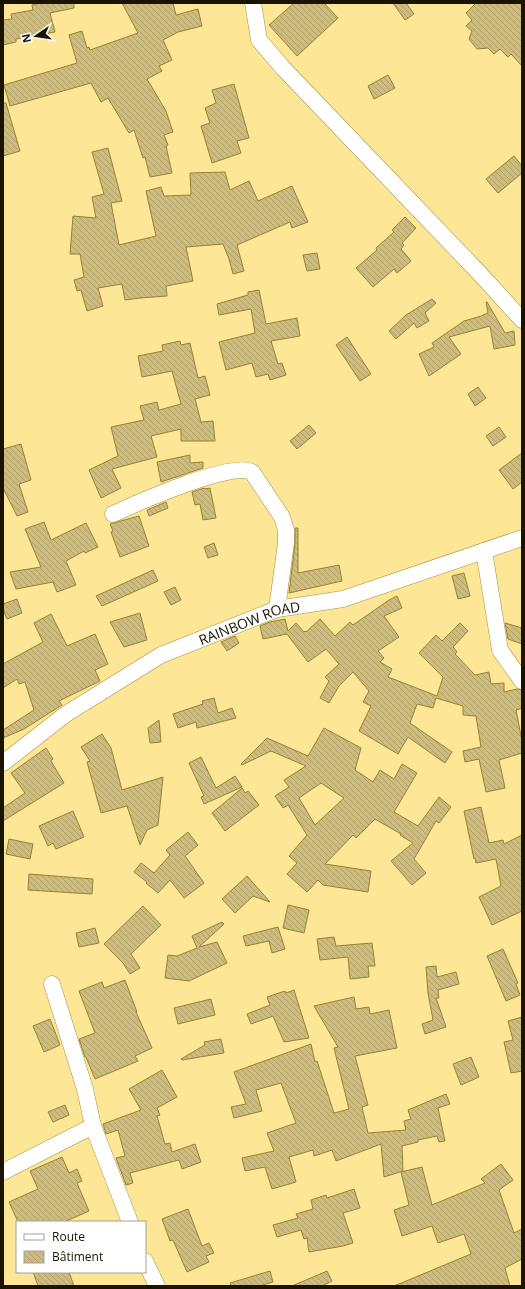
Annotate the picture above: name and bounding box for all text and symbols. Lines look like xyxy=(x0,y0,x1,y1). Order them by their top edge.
north arrow xyxy=(16,16,56,56)
text: N xyxy=(17,32,34,44)
street label: RAINBOW ROAD xyxy=(195,596,301,649)
legend xyxy=(16,1221,146,1273)
text: Route xyxy=(52,1228,85,1245)
text: Bâtiment xyxy=(52,1248,103,1265)

